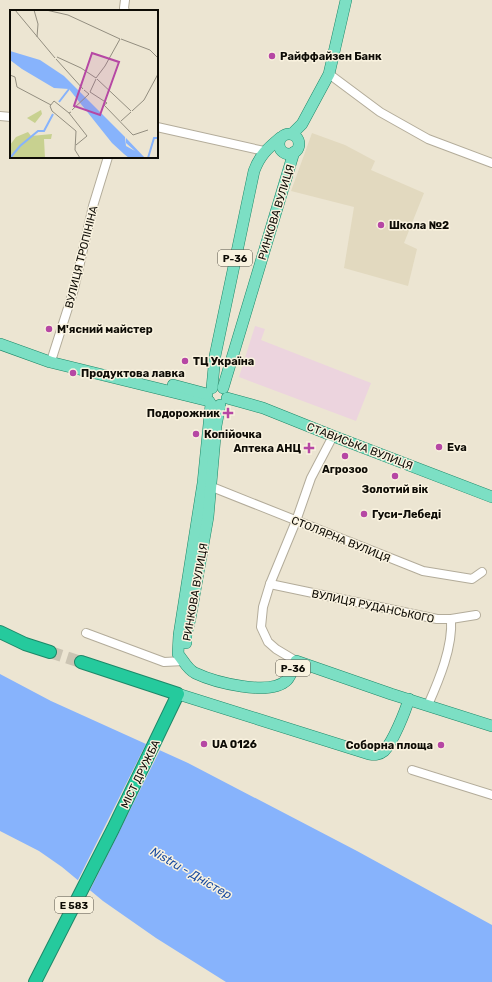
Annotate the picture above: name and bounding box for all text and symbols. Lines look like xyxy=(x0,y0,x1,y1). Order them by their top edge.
inset map xyxy=(10,10,158,158)
place label: Райффайзен Банк xyxy=(280,50,382,63)
marker: Райффайзен Банк xyxy=(267,51,277,61)
street label: РИНКОВА ВУЛИЦЯ xyxy=(256,163,297,262)
street label: ВУЛИЦЯ ТРОПІНІНА xyxy=(62,204,101,310)
place label: Школа №2 xyxy=(389,219,449,232)
marker: Школа №2 xyxy=(376,220,386,230)
road number: Р-36 xyxy=(218,250,252,266)
place label: М'ясний майстер xyxy=(57,323,153,336)
marker: М'ясний майстер xyxy=(44,324,54,334)
place label: ТЦ Україна xyxy=(193,355,254,368)
marker: ТЦ Україна xyxy=(180,356,190,366)
place label: Продуктова лавка xyxy=(81,367,185,380)
marker: Продуктова лавка xyxy=(68,368,78,378)
place label: Подорожник xyxy=(147,407,220,420)
marker: Подорожник xyxy=(223,408,233,418)
street label: СТАВИСЬКА ВУЛИЦЯ xyxy=(305,420,415,473)
place label: Копійочка xyxy=(204,428,262,441)
marker: Копійочка xyxy=(191,429,201,439)
place label: Eva xyxy=(447,441,467,454)
place label: Аптека АНЦ xyxy=(233,442,301,455)
marker: Eva xyxy=(434,442,444,452)
marker: Аптека АНЦ xyxy=(304,443,314,453)
marker: Агрозоо xyxy=(340,451,350,461)
place label: Агрозоо xyxy=(322,463,368,476)
marker: Золотий вік xyxy=(390,471,400,481)
place label: Золотий вік xyxy=(362,483,429,496)
place label: Гуси-Лебеді xyxy=(372,508,441,521)
marker: Гуси-Лебеді xyxy=(359,509,369,519)
street label: СТОЛЯРНА ВУЛИЦЯ xyxy=(289,514,392,565)
street label: РИНКОВА ВУЛИЦЯ xyxy=(180,542,211,642)
street label: ВУЛИЦЯ РУДАНСЬКОГО xyxy=(310,587,435,626)
road number: Р-36 xyxy=(276,660,310,676)
street label: МІСТ ДРУЖБА xyxy=(118,737,163,811)
place label: UA 0126 xyxy=(212,738,257,751)
marker: UA 0126 xyxy=(199,739,209,749)
place label: Соборна площа xyxy=(346,739,433,752)
marker: Соборна площа xyxy=(436,740,446,750)
water label: Nistru - Дністер xyxy=(148,844,234,902)
road number: E 583 xyxy=(55,897,93,913)

